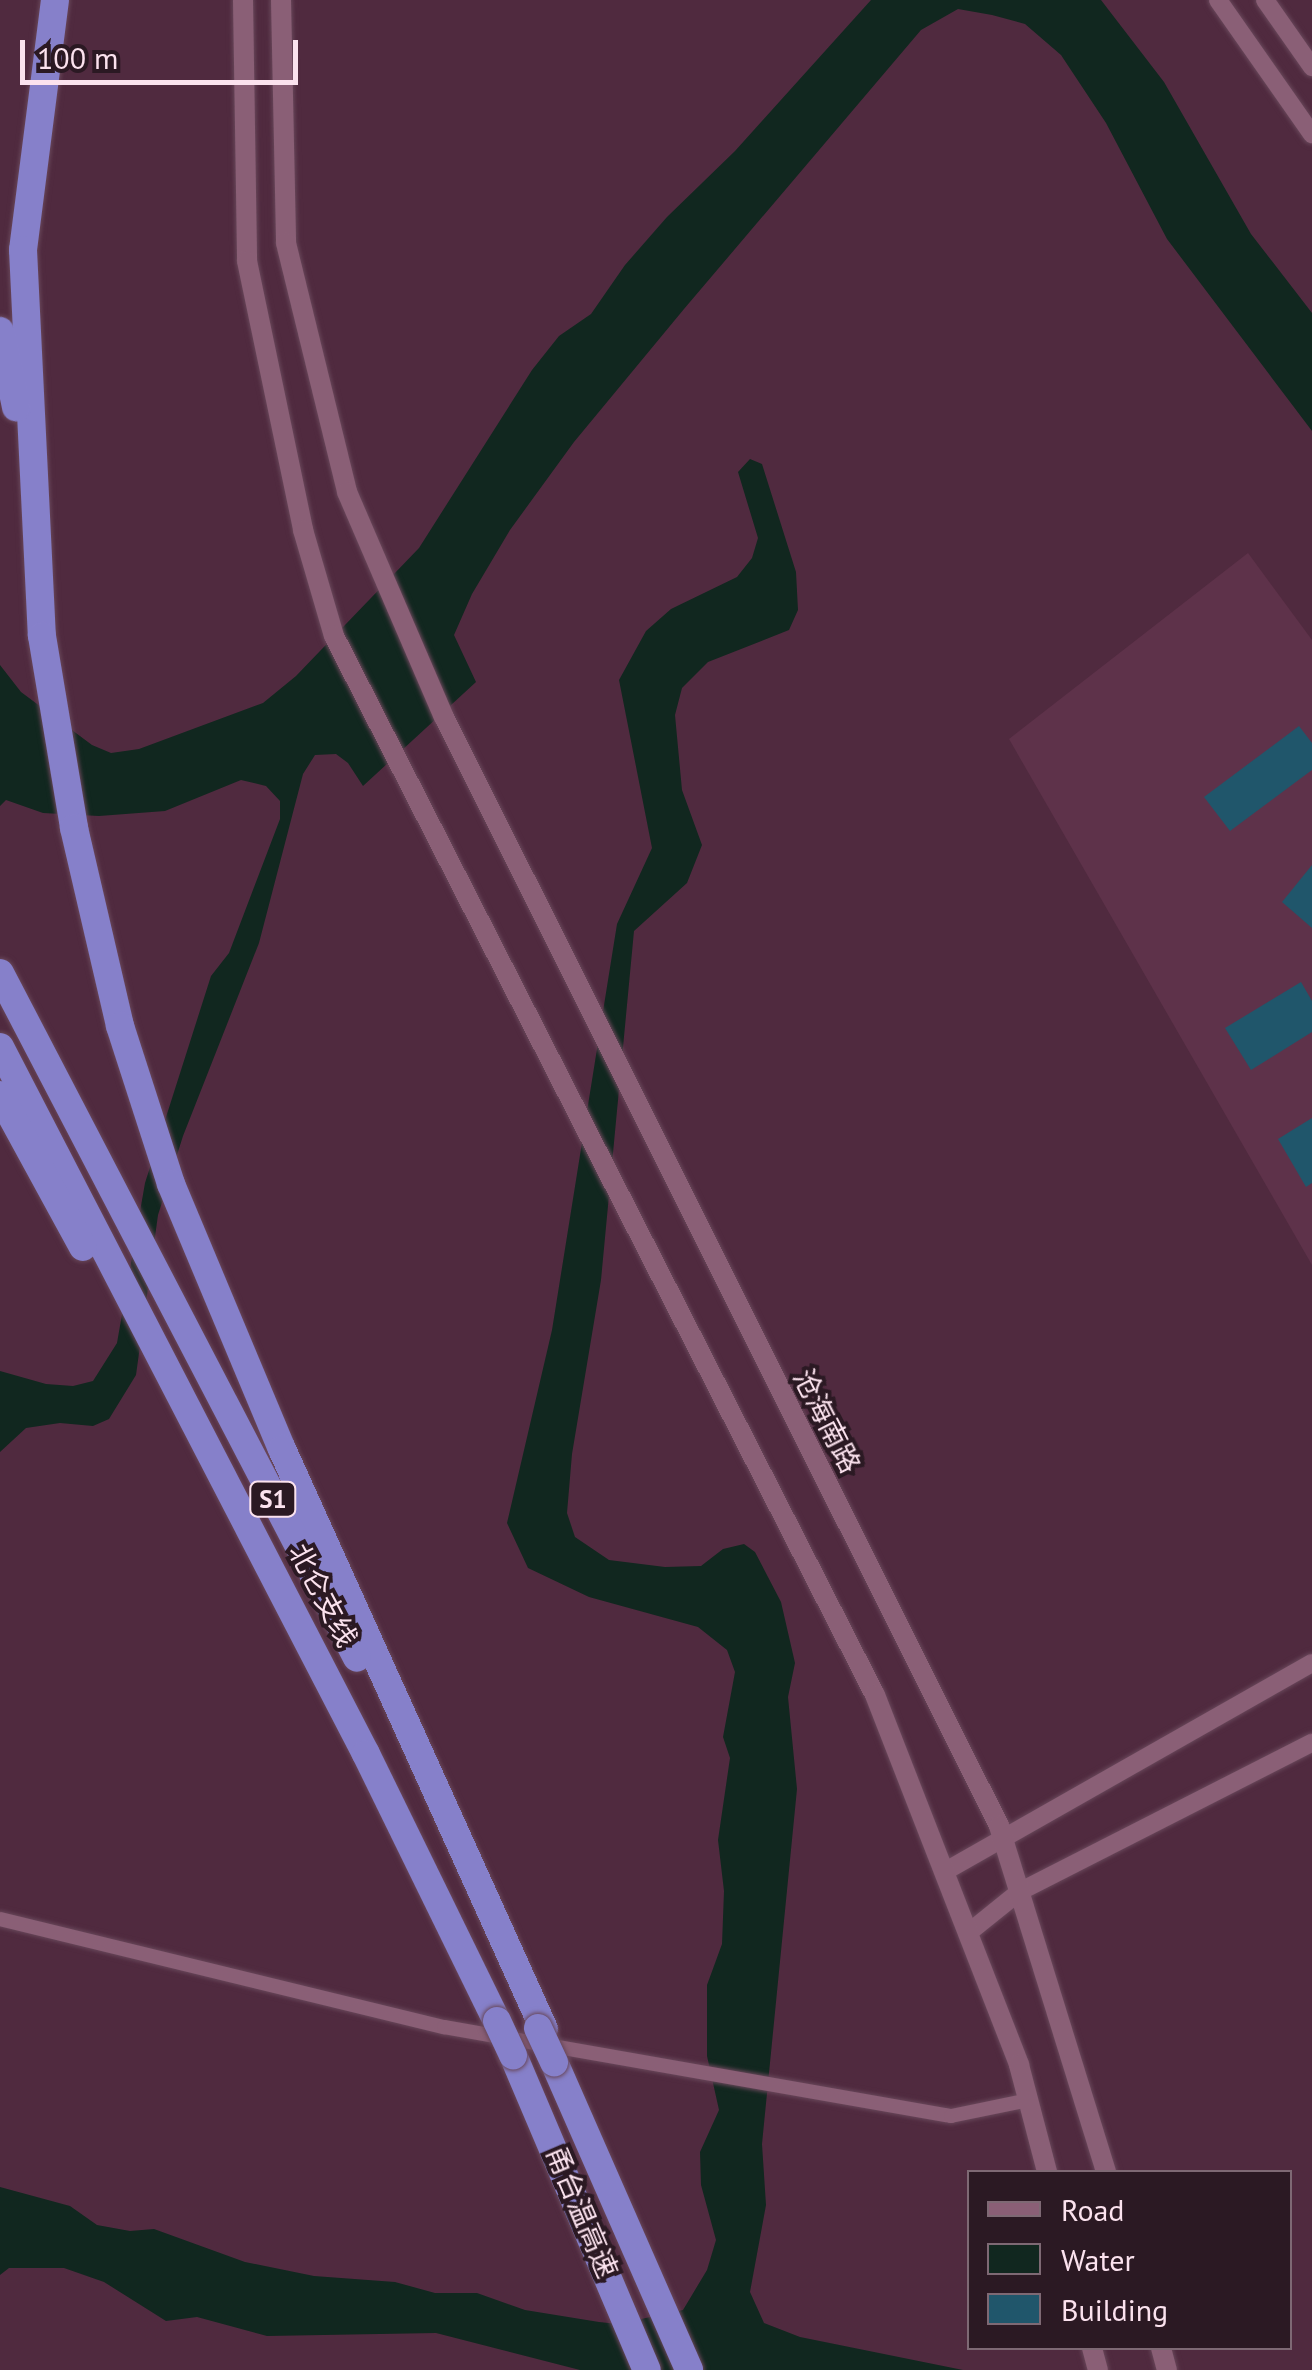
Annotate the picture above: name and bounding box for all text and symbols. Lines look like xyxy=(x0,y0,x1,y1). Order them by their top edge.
scale bar xyxy=(25,20,302,82)
text: 100 m xyxy=(37,38,118,77)
street label: 沧海南路 xyxy=(787,1363,867,1479)
road number: S1 xyxy=(248,1479,298,1519)
street label: 北仑支线 xyxy=(282,1538,364,1652)
street label: 甬台温高速 xyxy=(539,2141,625,2283)
legend xyxy=(967,2170,1292,2350)
text: Road xyxy=(1061,2190,1125,2229)
text: Water xyxy=(1061,2240,1135,2279)
text: Building xyxy=(1061,2290,1168,2329)

